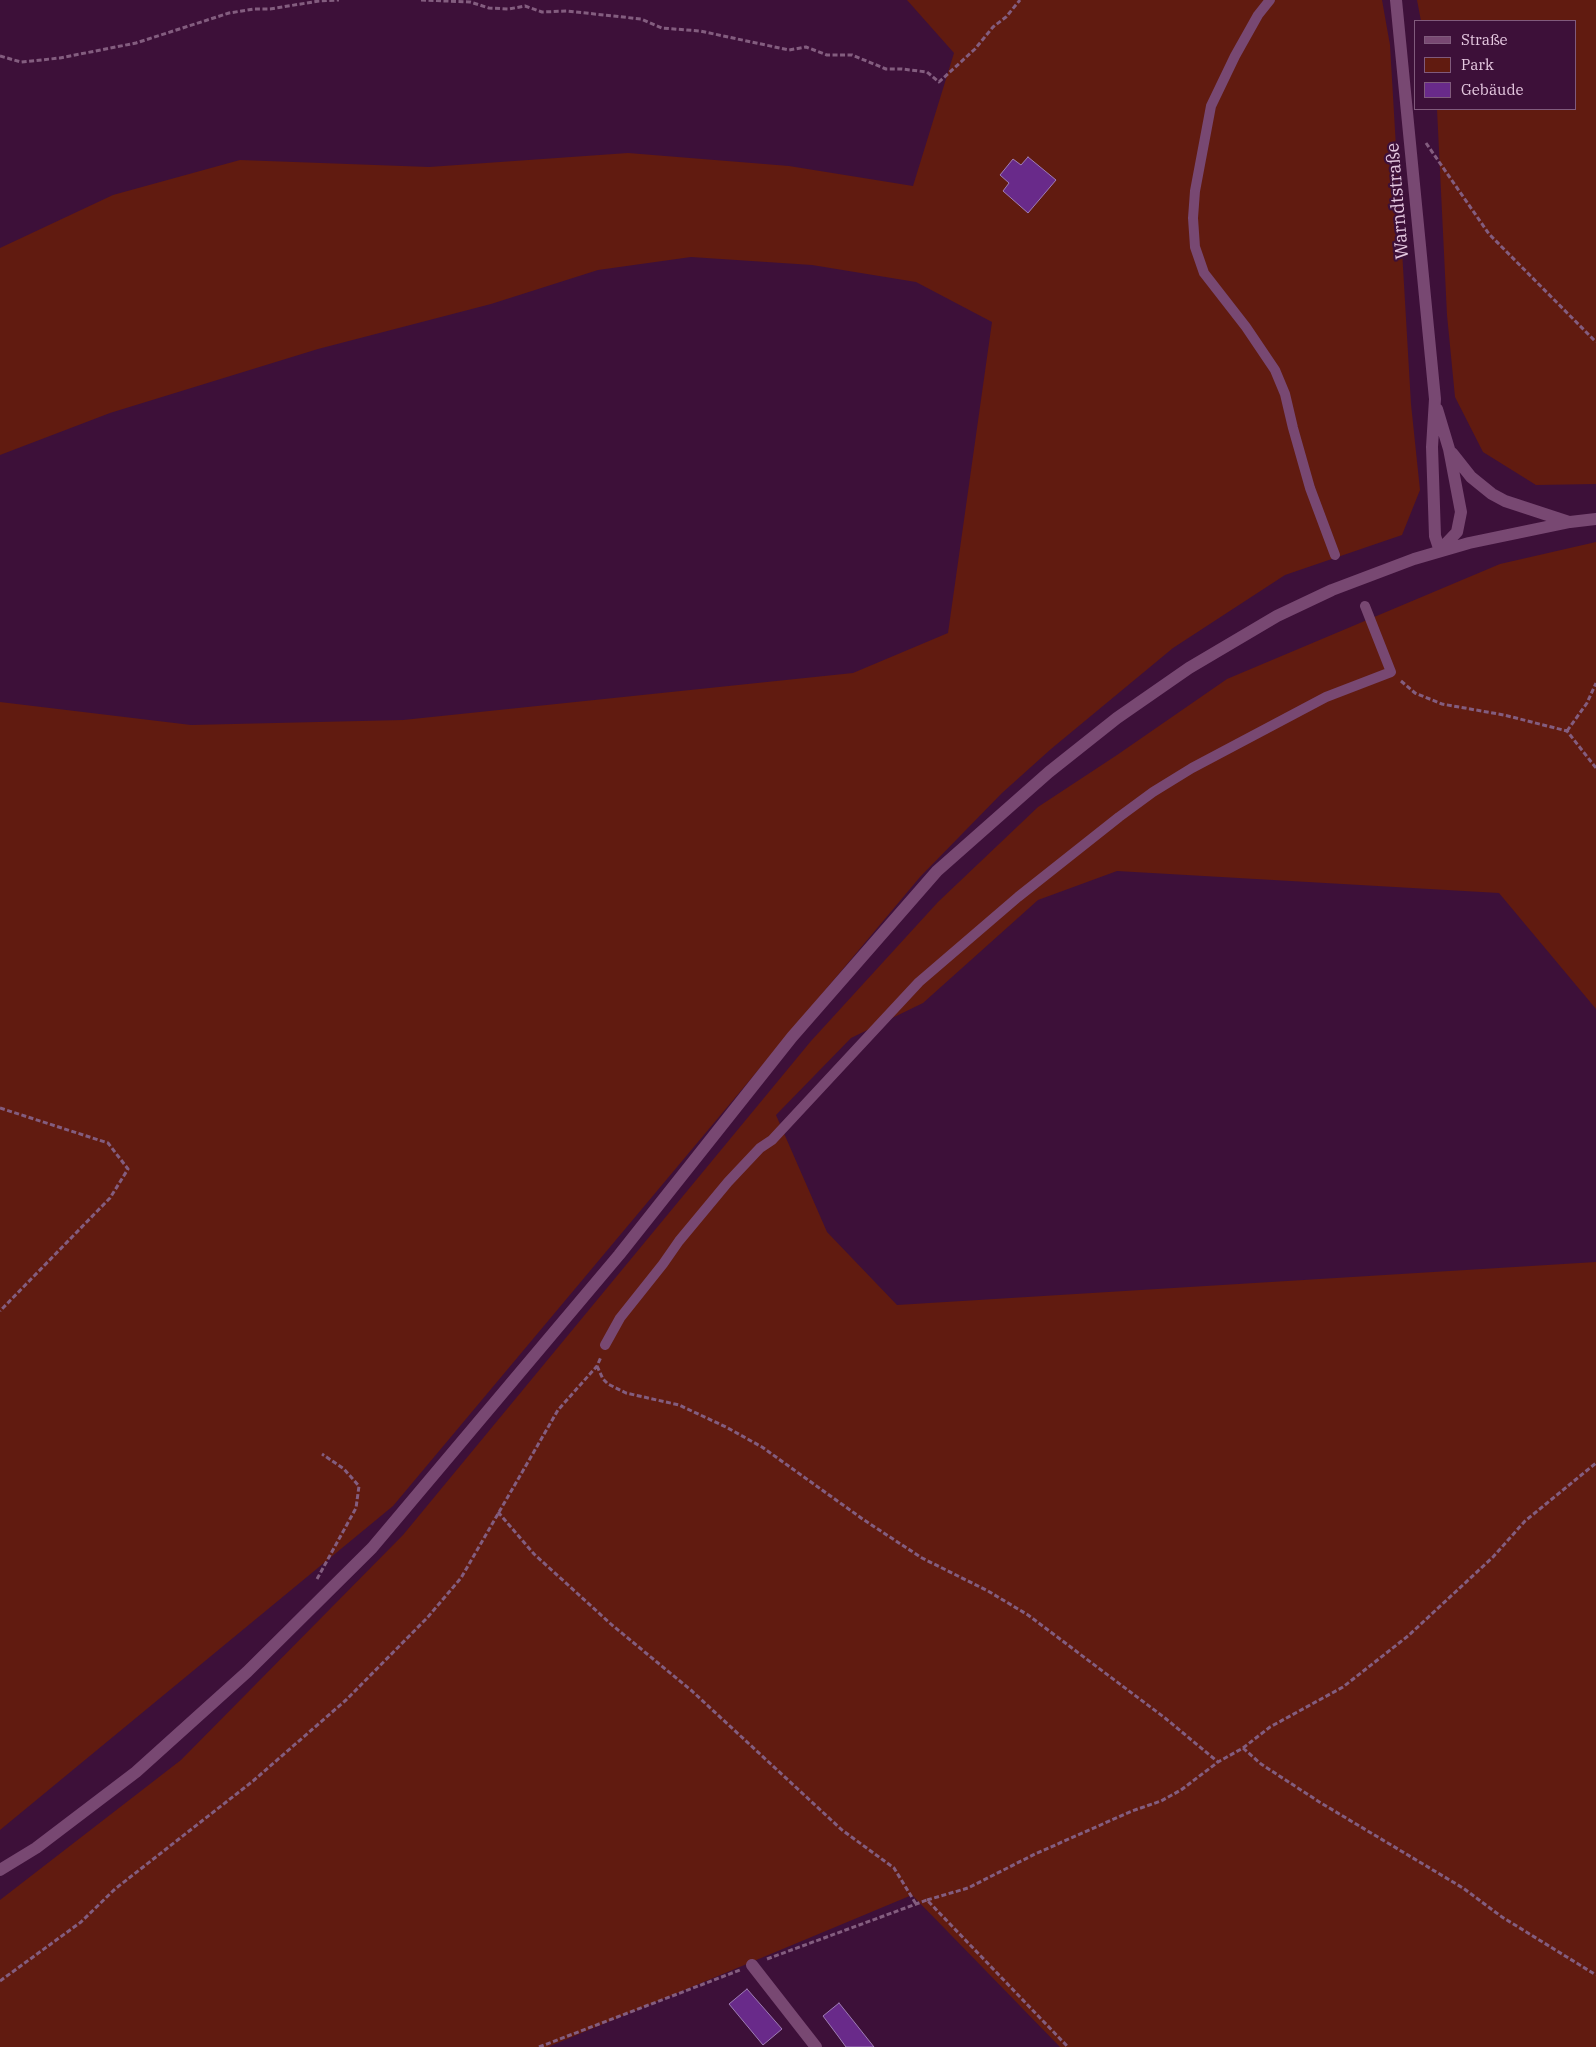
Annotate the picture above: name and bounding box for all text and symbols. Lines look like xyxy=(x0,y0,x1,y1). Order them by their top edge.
legend xyxy=(1414,20,1576,110)
text: Straße xyxy=(1461,30,1508,49)
text: Park xyxy=(1461,55,1494,74)
text: Gebäude xyxy=(1461,80,1524,99)
street label: Warndtstraße xyxy=(1382,142,1414,260)

